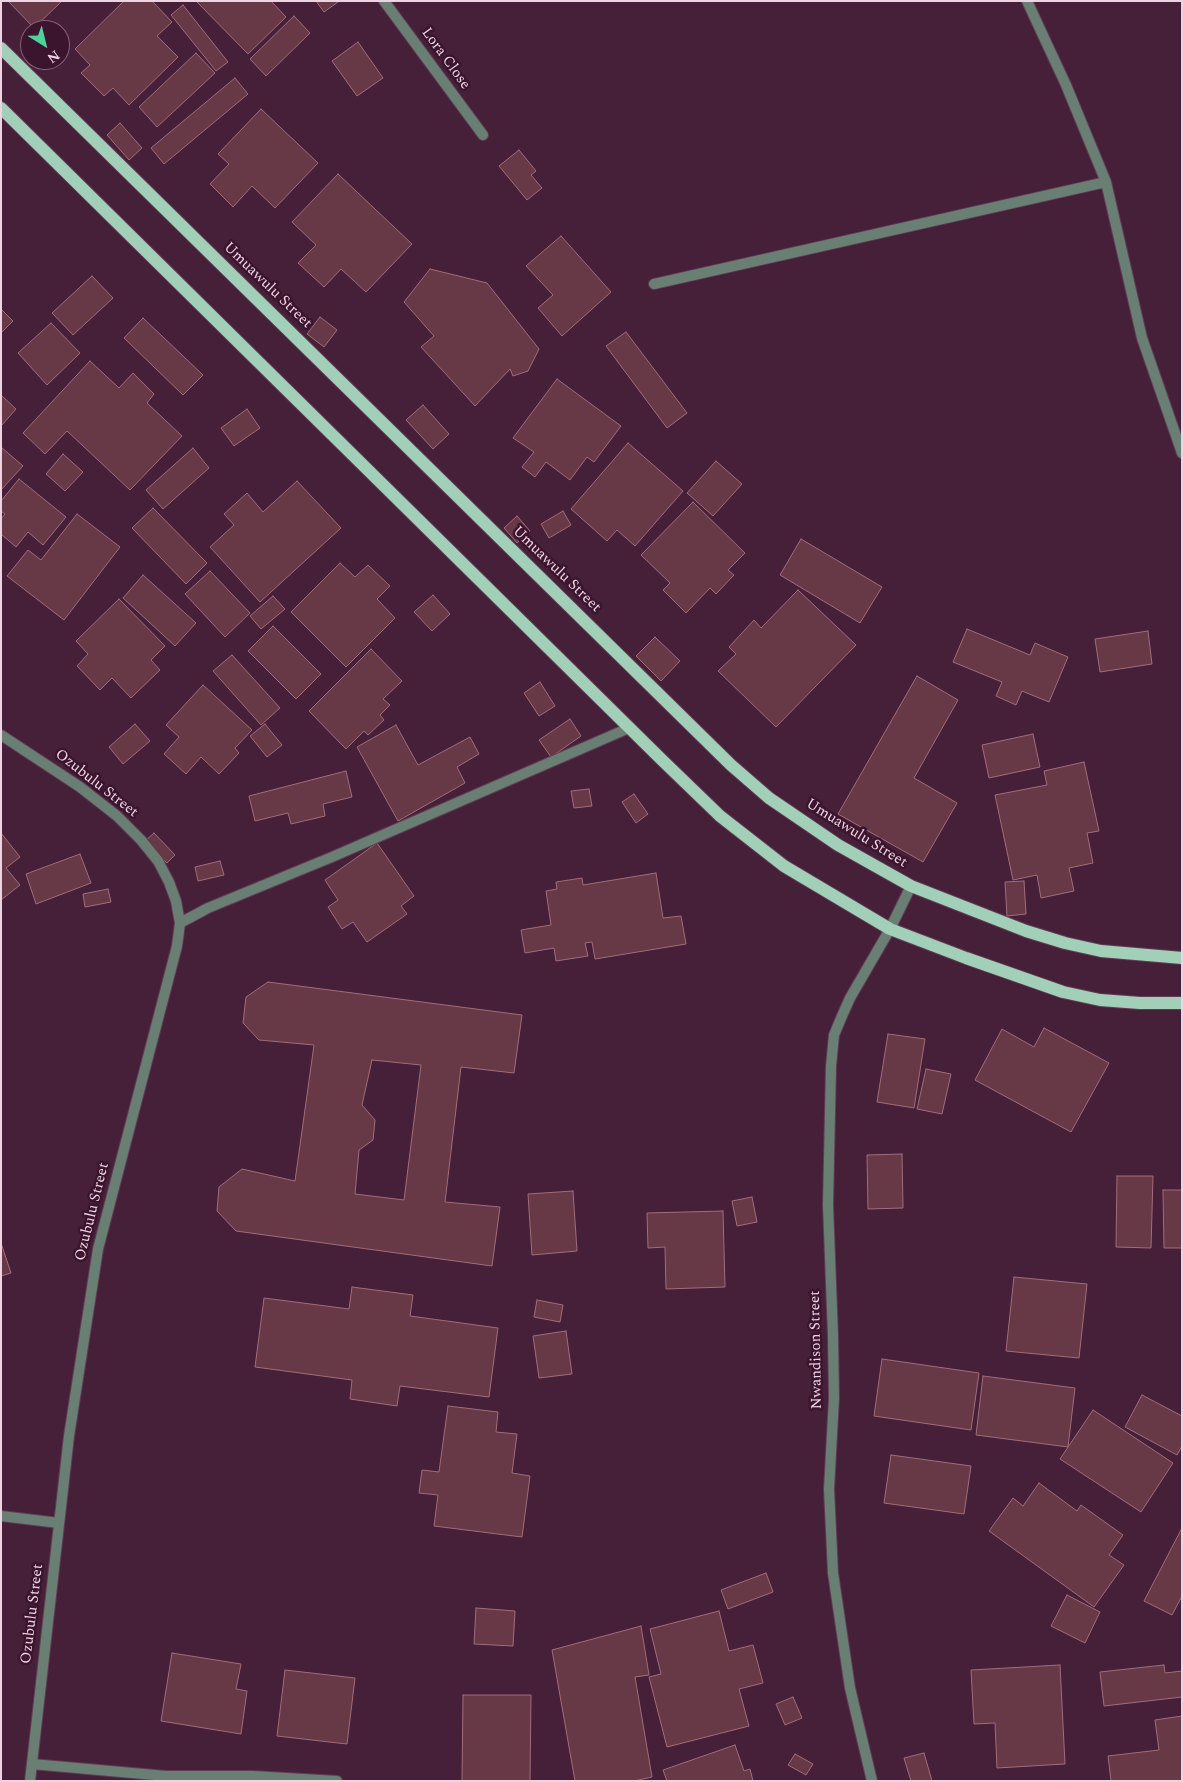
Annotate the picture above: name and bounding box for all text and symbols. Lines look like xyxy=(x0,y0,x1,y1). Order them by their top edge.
north arrow xyxy=(20,20,70,70)
street label: Lora Close xyxy=(417,25,473,93)
text: N xyxy=(43,45,64,69)
street label: Umuawulu Street xyxy=(219,239,315,333)
street label: Umuawulu Street xyxy=(508,523,604,617)
street label: Ozubulu Street xyxy=(51,746,141,822)
street label: Umuawulu Street xyxy=(802,796,910,872)
street label: Ozubulu Street xyxy=(72,1161,114,1263)
street label: Nwandison Street xyxy=(807,1290,827,1410)
street label: Ozubulu Street xyxy=(18,1563,48,1665)

